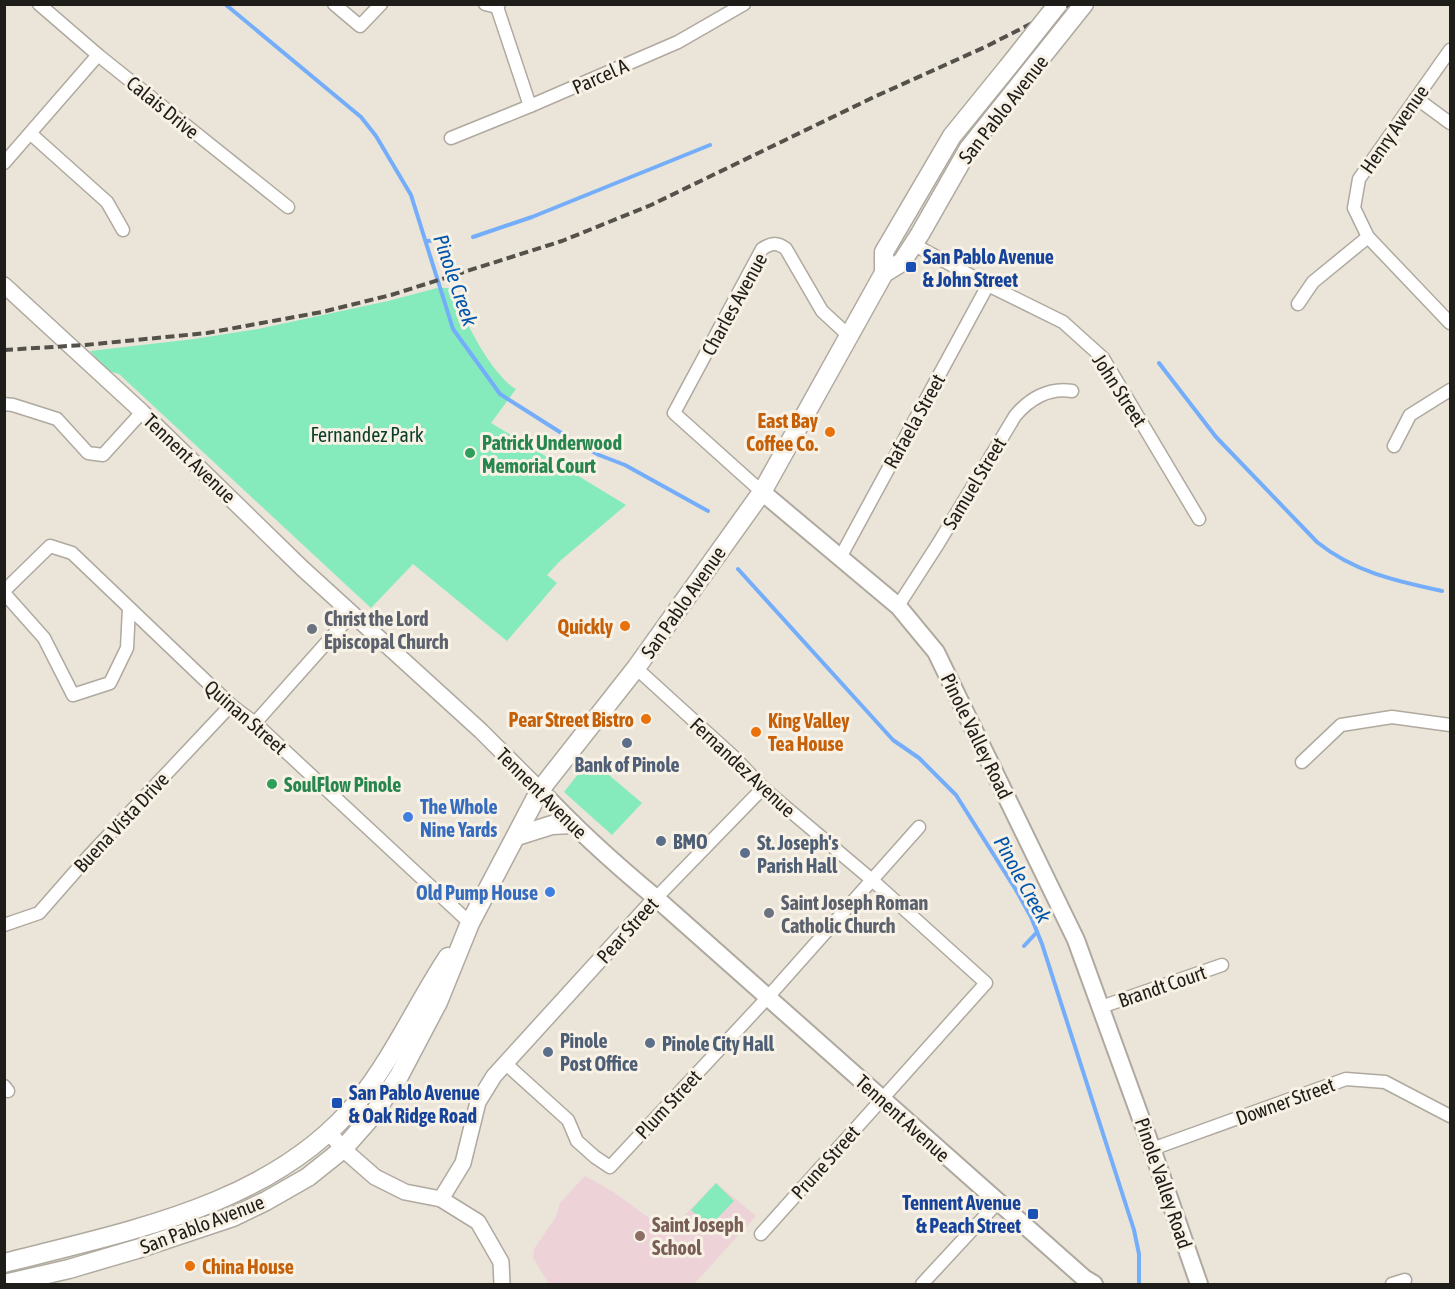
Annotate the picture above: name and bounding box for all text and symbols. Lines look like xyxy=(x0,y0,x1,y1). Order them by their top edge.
street label: San Pablo Avenue xyxy=(954,50,1052,168)
street label: Parcel A xyxy=(568,53,632,98)
street label: Calais Drive xyxy=(122,71,204,143)
street label: Henry Avenue xyxy=(1355,80,1433,178)
water label: Pinole Creek xyxy=(429,231,483,330)
place label: San Pablo Avenue & John Street xyxy=(923,245,1054,291)
street label: Charles Avenue xyxy=(696,249,772,359)
marker: San Pablo Avenue & John Street xyxy=(904,260,918,274)
street label: John Street xyxy=(1088,349,1152,431)
street label: Rafaela Street xyxy=(879,370,949,472)
street label: Tennent Avenue xyxy=(139,408,241,508)
place label: East Bay Coffee Co. xyxy=(746,409,819,455)
park label: Fernandez Park xyxy=(310,423,424,446)
marker: East Bay Coffee Co. xyxy=(823,425,837,439)
place label: Patrick Underwood Memorial Court xyxy=(482,431,622,477)
street label: Samuel Street xyxy=(938,433,1010,533)
marker: Patrick Underwood Memorial Court xyxy=(463,446,477,460)
street label: San Pablo Avenue xyxy=(636,542,730,662)
place label: Christ the Lord Episcopal Church xyxy=(324,607,449,653)
place label: Quickly xyxy=(558,615,614,638)
marker: Quickly xyxy=(618,619,632,633)
marker: Christ the Lord Episcopal Church xyxy=(305,622,319,636)
street label: Pinole Valley Road xyxy=(937,669,1017,803)
street label: Quinan Street xyxy=(200,675,292,759)
place label: Pear Street Bistro xyxy=(509,708,634,731)
place label: King Valley Tea House xyxy=(768,709,850,755)
marker: Pear Street Bistro xyxy=(639,712,653,726)
street label: Fernandez Avenue xyxy=(686,712,800,822)
marker: King Valley Tea House xyxy=(749,725,763,739)
marker: Bank of Pinole xyxy=(620,736,634,750)
street label: Tennent Avenue xyxy=(492,743,592,843)
place label: Bank of Pinole xyxy=(574,753,680,776)
street label: Buena Vista Drive xyxy=(69,767,173,877)
place label: SoulFlow Pinole xyxy=(284,773,401,796)
marker: SoulFlow Pinole xyxy=(265,777,279,791)
place label: The Whole Nine Yards xyxy=(420,795,498,841)
marker: The Whole Nine Yards xyxy=(401,810,415,824)
place label: BMO xyxy=(673,830,708,853)
place label: St. Joseph's Parish Hall xyxy=(757,831,839,877)
water label: Pinole Creek xyxy=(989,831,1057,927)
marker: BMO xyxy=(654,834,668,848)
marker: St. Joseph's Parish Hall xyxy=(738,846,752,860)
place label: Old Pump House xyxy=(416,881,538,904)
marker: Old Pump House xyxy=(543,885,557,899)
place label: Saint Joseph Roman Catholic Church xyxy=(781,891,928,937)
street label: Pear Street xyxy=(592,892,663,968)
marker: Saint Joseph Roman Catholic Church xyxy=(762,906,776,920)
street label: Brandt Court xyxy=(1115,960,1209,1012)
place label: Pinole Post Office xyxy=(560,1029,638,1075)
place label: Pinole City Hall xyxy=(662,1032,775,1055)
marker: Pinole City Hall xyxy=(643,1036,657,1050)
marker: Pinole Post Office xyxy=(541,1045,555,1059)
street label: Plum Street xyxy=(630,1065,706,1143)
street label: Tennent Avenue xyxy=(851,1070,955,1166)
street label: Downer Street xyxy=(1232,1072,1338,1130)
place label: San Pablo Avenue & Oak Ridge Road xyxy=(349,1081,480,1127)
marker: San Pablo Avenue & Oak Ridge Road xyxy=(330,1096,344,1110)
street label: Pinole Valley Road xyxy=(1131,1115,1197,1251)
street label: Prune Street xyxy=(786,1120,864,1203)
street label: San Pablo Avenue xyxy=(137,1190,267,1258)
place label: Tennent Avenue & Peach Street xyxy=(902,1191,1021,1237)
marker: Tennent Avenue & Peach Street xyxy=(1026,1207,1040,1221)
place label: Saint Joseph School xyxy=(652,1213,744,1259)
marker: Saint Joseph School xyxy=(633,1229,647,1243)
place label: China House xyxy=(202,1255,294,1278)
marker: China House xyxy=(183,1259,197,1273)

